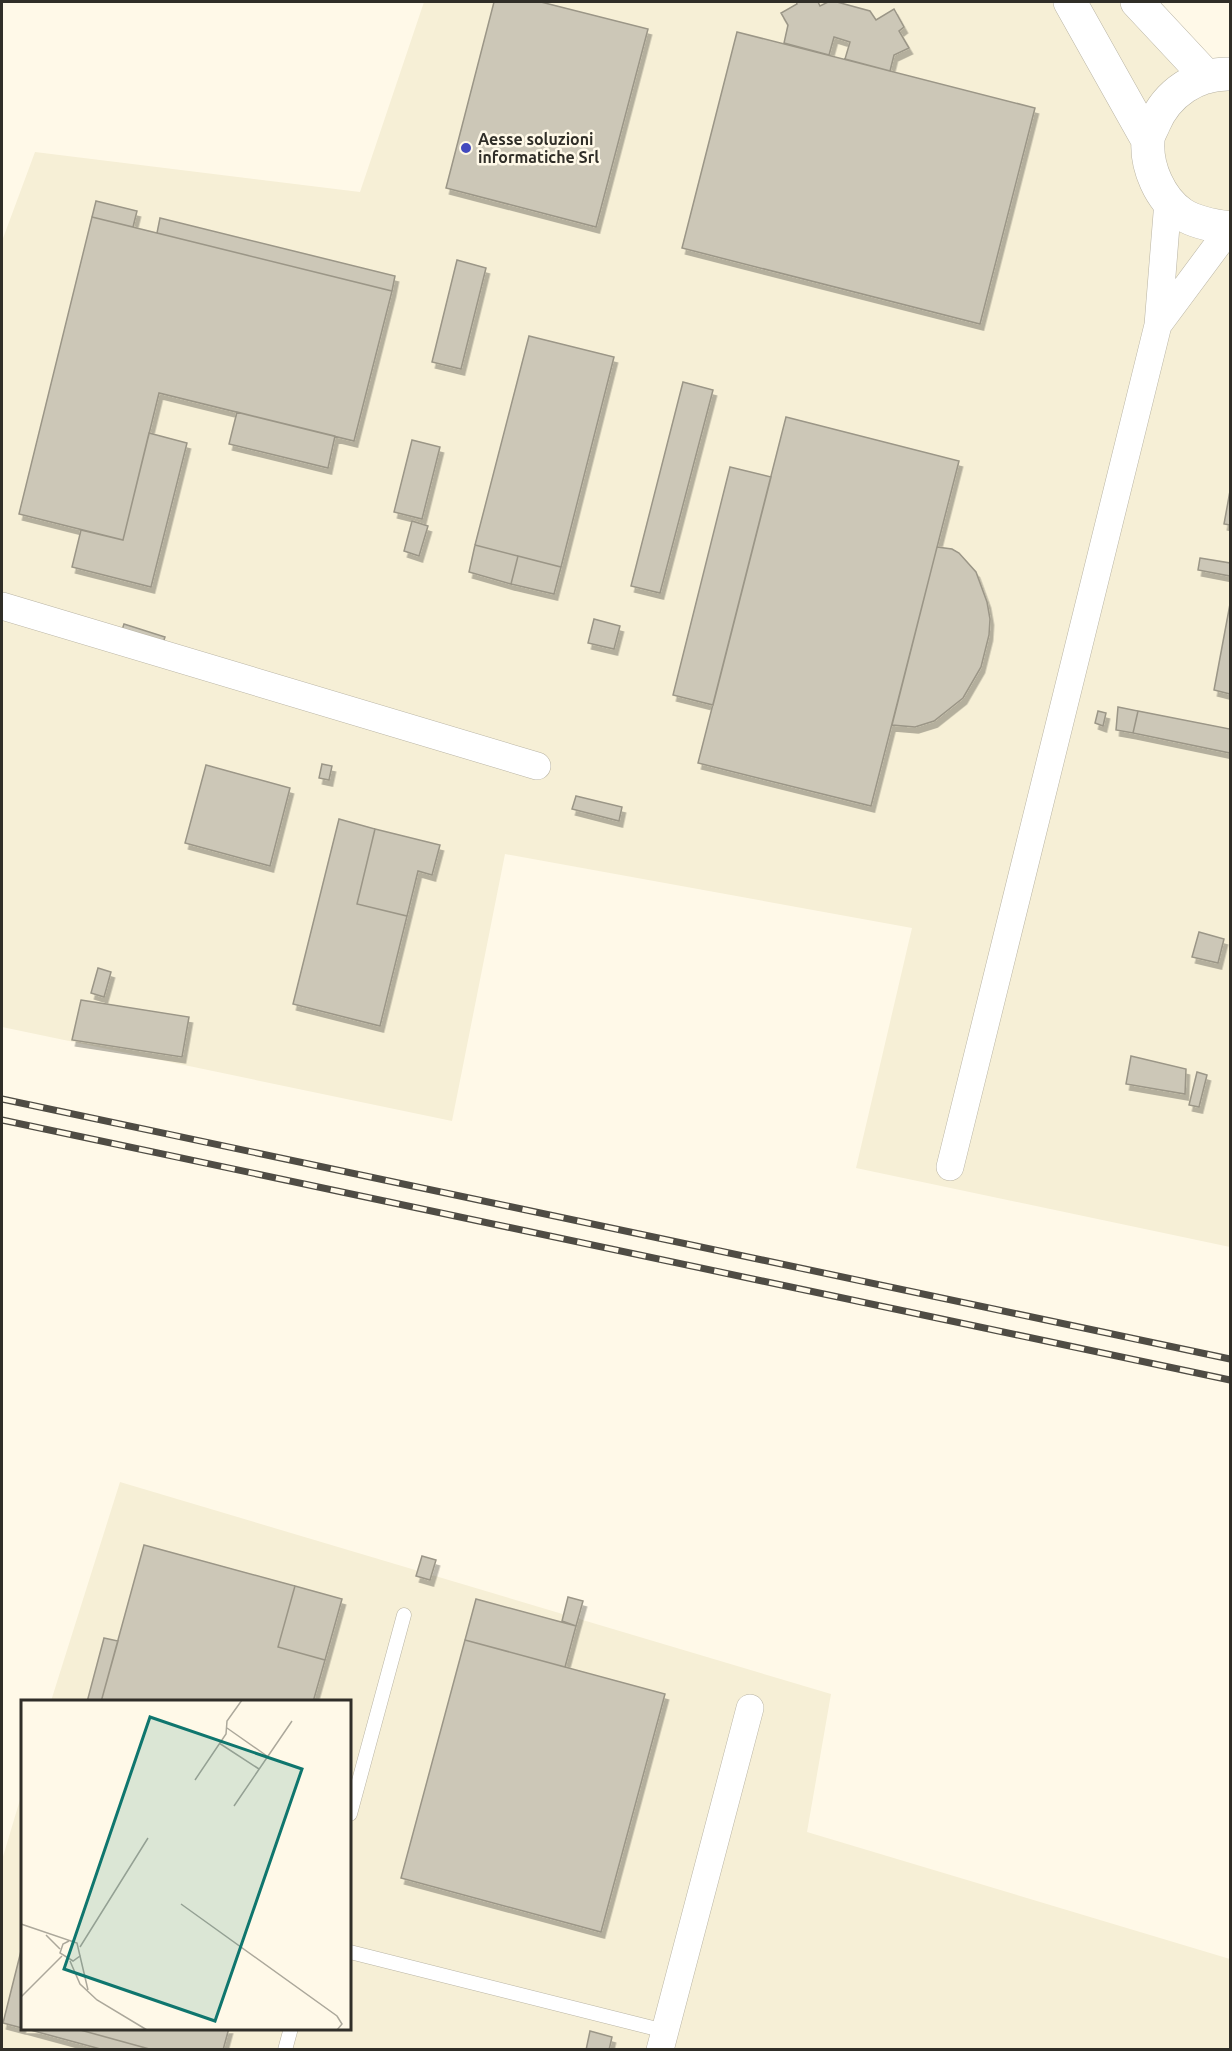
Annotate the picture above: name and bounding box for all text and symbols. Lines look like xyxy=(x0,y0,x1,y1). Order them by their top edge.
place label: Aesse soluzioni informatiche Srl xyxy=(478,130,599,166)
marker: Aesse soluzioni informatiche Srl xyxy=(459,141,473,155)
inset map xyxy=(21,1700,351,2030)

